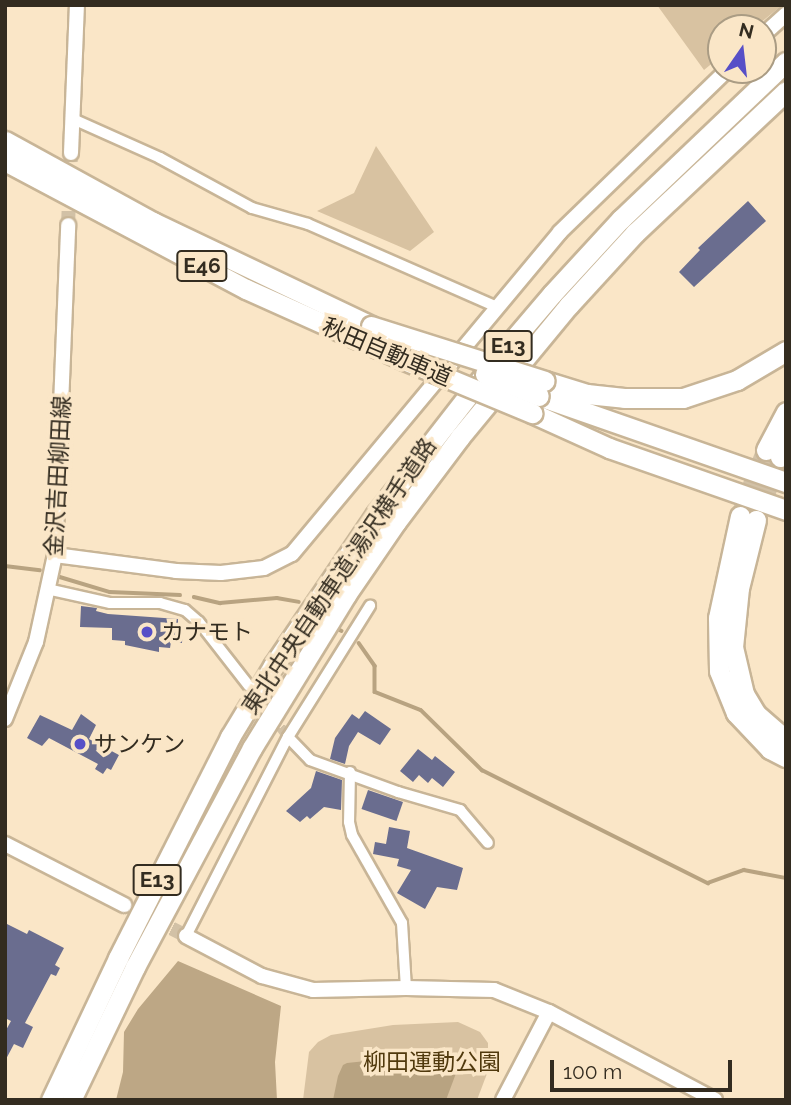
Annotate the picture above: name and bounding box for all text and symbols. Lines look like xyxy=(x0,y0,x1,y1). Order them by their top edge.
north arrow xyxy=(707,14,777,84)
text: N xyxy=(737,18,756,43)
road number: E46 xyxy=(176,248,228,284)
street label: 秋田自動車道 xyxy=(318,312,456,392)
road number: E13 xyxy=(484,328,532,364)
street label: 金沢吉田柳田線 xyxy=(40,395,76,557)
street label: 東北中央自動車道;湯沢横手道路 xyxy=(236,433,442,719)
place label: カナモト xyxy=(161,618,253,646)
marker: カナモト xyxy=(139,624,155,640)
place label: サンケン xyxy=(94,730,186,758)
marker: サンケン xyxy=(72,736,88,752)
road number: E13 xyxy=(132,862,182,898)
scale bar xyxy=(553,1046,735,1090)
park label: 柳田運動公園 xyxy=(363,1048,501,1076)
text: 100 m xyxy=(563,1059,622,1084)

